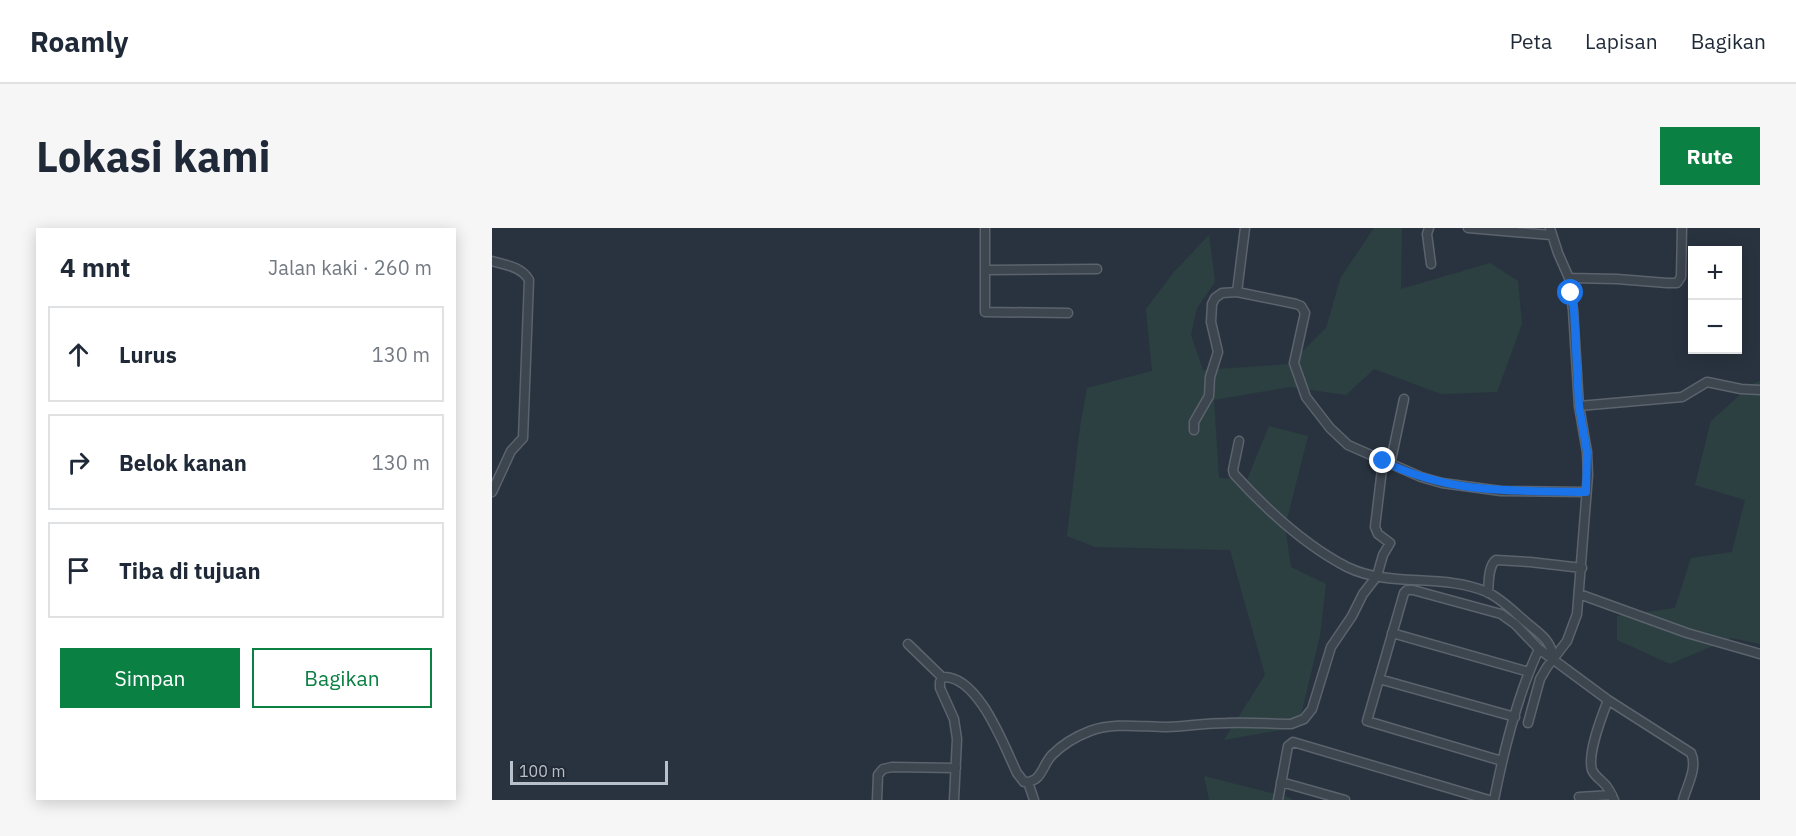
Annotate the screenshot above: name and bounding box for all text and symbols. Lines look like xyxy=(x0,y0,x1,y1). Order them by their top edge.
text: Roamly xyxy=(30,23,128,60)
text: Peta xyxy=(1510,27,1552,55)
text: Lapisan xyxy=(1585,27,1658,55)
text: Bagikan xyxy=(1691,27,1766,55)
button: Rute xyxy=(1660,127,1760,185)
text: Lokasi kami xyxy=(36,129,270,184)
map controls xyxy=(1688,246,1742,354)
button: + xyxy=(1688,246,1742,300)
text: 4 mnt xyxy=(60,250,130,284)
text: Jalan kaki · 260 m xyxy=(268,254,432,281)
route start xyxy=(1557,279,1583,305)
button: − xyxy=(1688,300,1742,354)
icon: ahead xyxy=(62,338,95,371)
text: Lurus xyxy=(119,340,177,369)
text: 130 m xyxy=(372,341,430,368)
icon: right xyxy=(62,446,95,479)
route end xyxy=(1369,447,1395,473)
text: Belok kanan xyxy=(119,448,247,477)
text: 130 m xyxy=(372,449,430,476)
icon: arrive xyxy=(62,554,95,587)
text: Tiba di tujuan xyxy=(119,556,261,585)
button: Simpan xyxy=(60,648,240,708)
button: Bagikan xyxy=(252,648,432,708)
scale bar xyxy=(510,758,668,786)
text: 100 m xyxy=(519,761,566,781)

